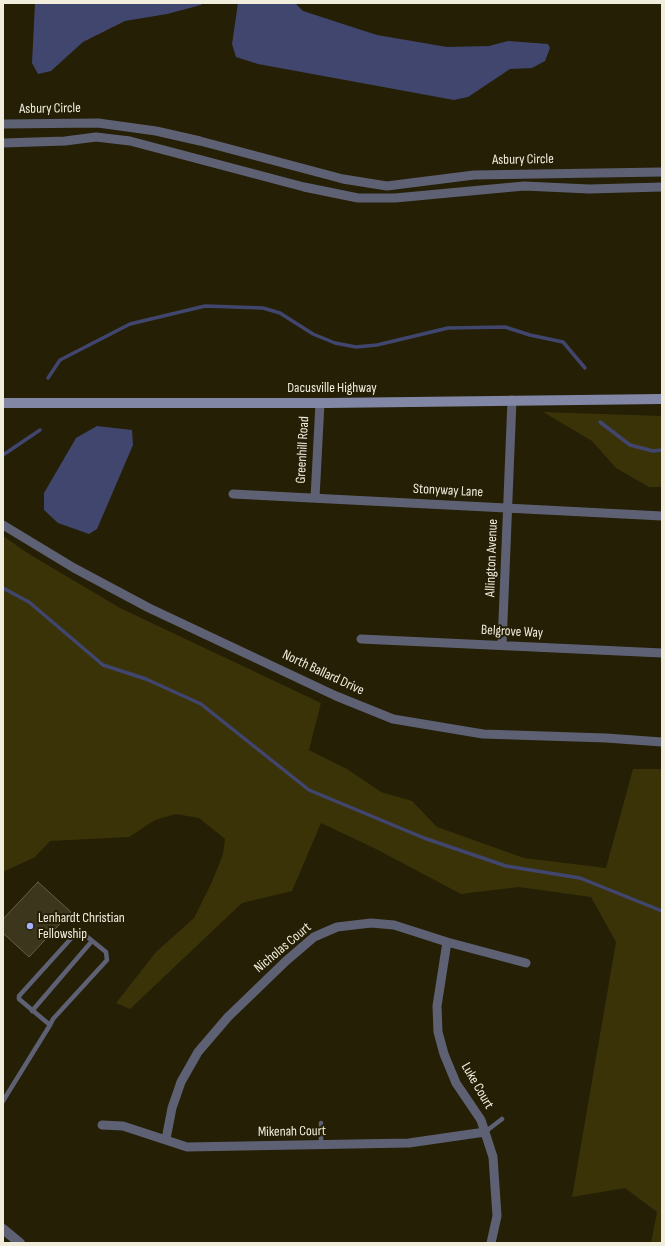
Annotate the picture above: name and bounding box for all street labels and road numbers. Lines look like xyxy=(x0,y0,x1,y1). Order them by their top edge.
street label: Asbury Circle xyxy=(19,100,81,118)
street label: Asbury Circle xyxy=(492,151,554,169)
street label: Dacusville Highway xyxy=(287,380,377,396)
street label: Greenhill Road xyxy=(293,416,313,484)
street label: Stonyway Lane xyxy=(413,481,483,501)
street label: Allington Avenue xyxy=(482,519,502,597)
street label: Belgrove Way xyxy=(481,622,543,642)
street label: North Ballard Drive xyxy=(279,647,367,699)
street label: Nicholas Court xyxy=(251,919,315,977)
street label: Luke Court xyxy=(457,1060,497,1112)
street label: Mikenah Court xyxy=(258,1123,326,1141)

